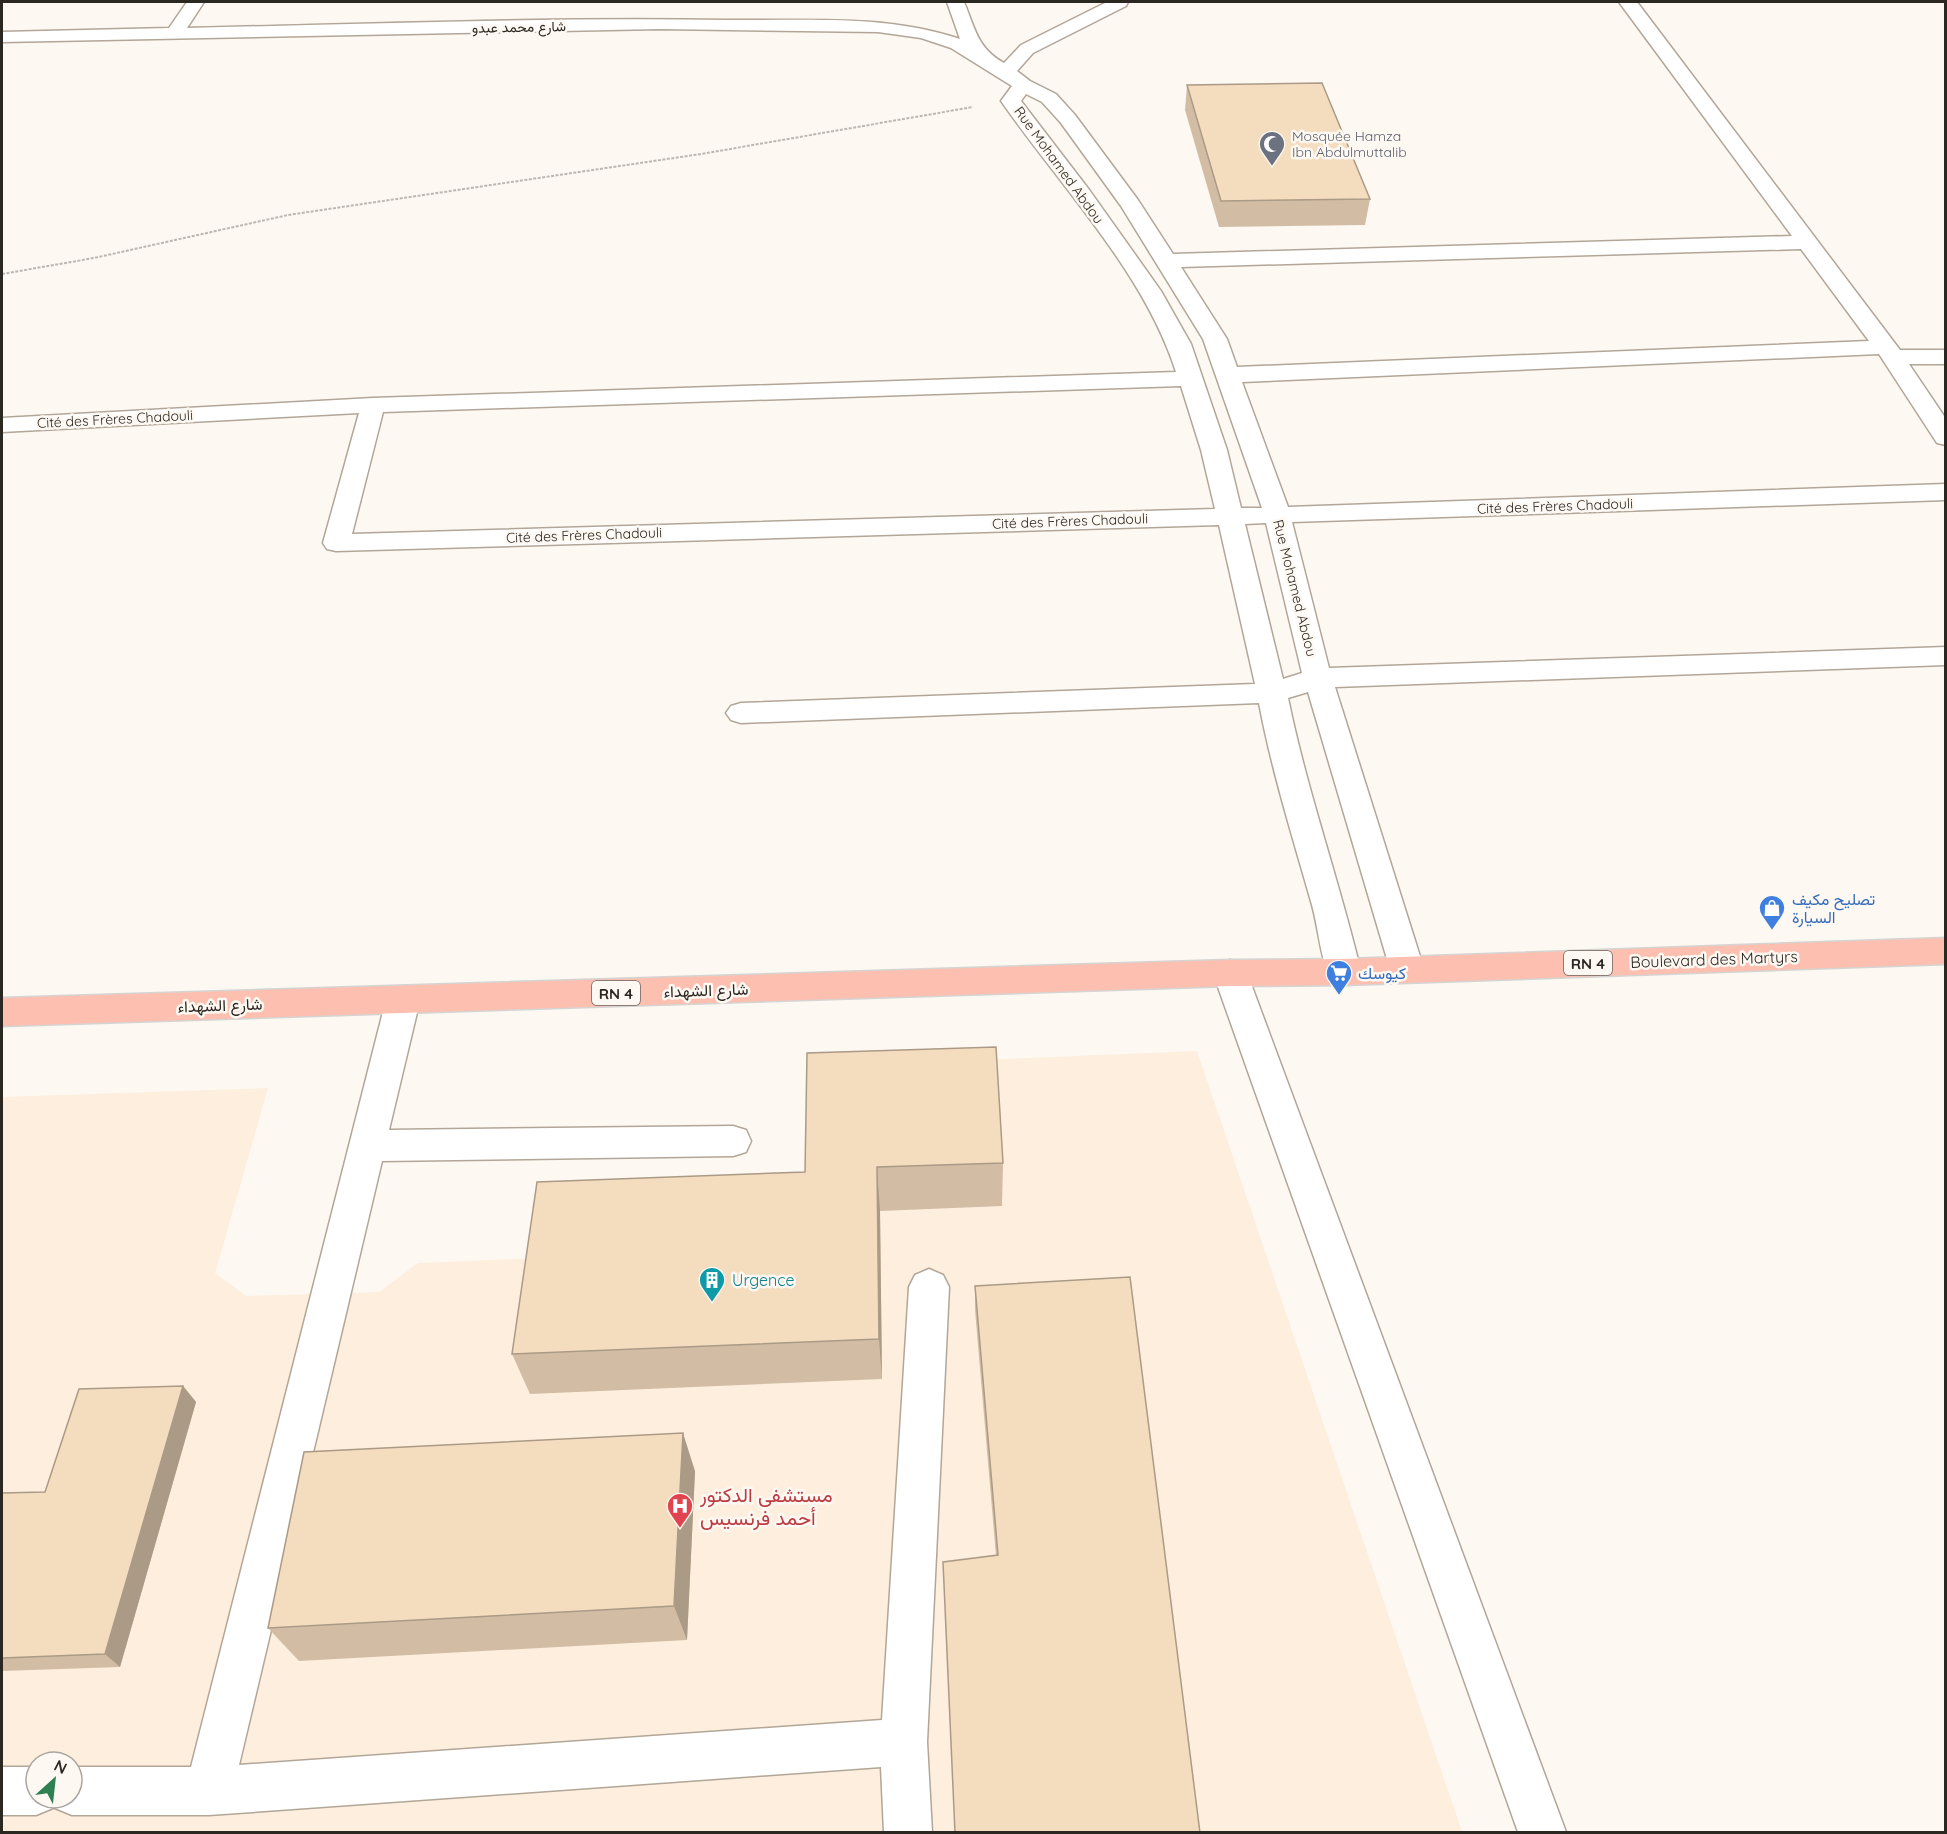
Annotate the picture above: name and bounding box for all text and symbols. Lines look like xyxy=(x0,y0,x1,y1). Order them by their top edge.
street label: شارع محمد عبدو xyxy=(472,17,566,39)
street label: Rue Mohamed Abdou xyxy=(1010,103,1108,227)
place label: Mosquée Hamza Ibn Abdulmuttalib xyxy=(1292,127,1407,161)
mosque icon: Mosquée Hamza Ibn Abdulmuttalib xyxy=(1257,129,1287,167)
street label: Cité des Frères Chadouli xyxy=(37,406,193,432)
street label: Cité des Frères Chadouli xyxy=(1477,494,1633,518)
street label: Cité des Frères Chadouli xyxy=(992,509,1148,533)
street label: Rue Mohamed Abdou xyxy=(1269,517,1321,659)
street label: Cité des Frères Chadouli xyxy=(506,523,662,547)
place label: تصليح مكيف السيارة xyxy=(1792,889,1875,928)
shop icon: تصليح مكيف السيارة xyxy=(1757,893,1787,931)
street label: Boulevard des Martyrs xyxy=(1630,946,1798,972)
road number: RN 4 xyxy=(1564,951,1612,975)
supermarket icon: كيوسك xyxy=(1324,958,1354,996)
place label: كيوسك xyxy=(1358,963,1406,984)
street label: شارع الشهداء xyxy=(663,979,749,1003)
road number: RN 4 xyxy=(592,981,640,1005)
street label: شارع الشهداء xyxy=(177,994,263,1018)
building icon: Urgence xyxy=(697,1265,727,1303)
place label: Urgence xyxy=(732,1270,795,1290)
place label: مستشفى الدكتور أحمد فرنسيس xyxy=(699,1482,833,1531)
hospital icon: مستشفى الدكتور أحمد فرنسيس xyxy=(665,1491,695,1529)
north arrow xyxy=(24,1750,84,1810)
text: N xyxy=(51,1755,71,1778)

